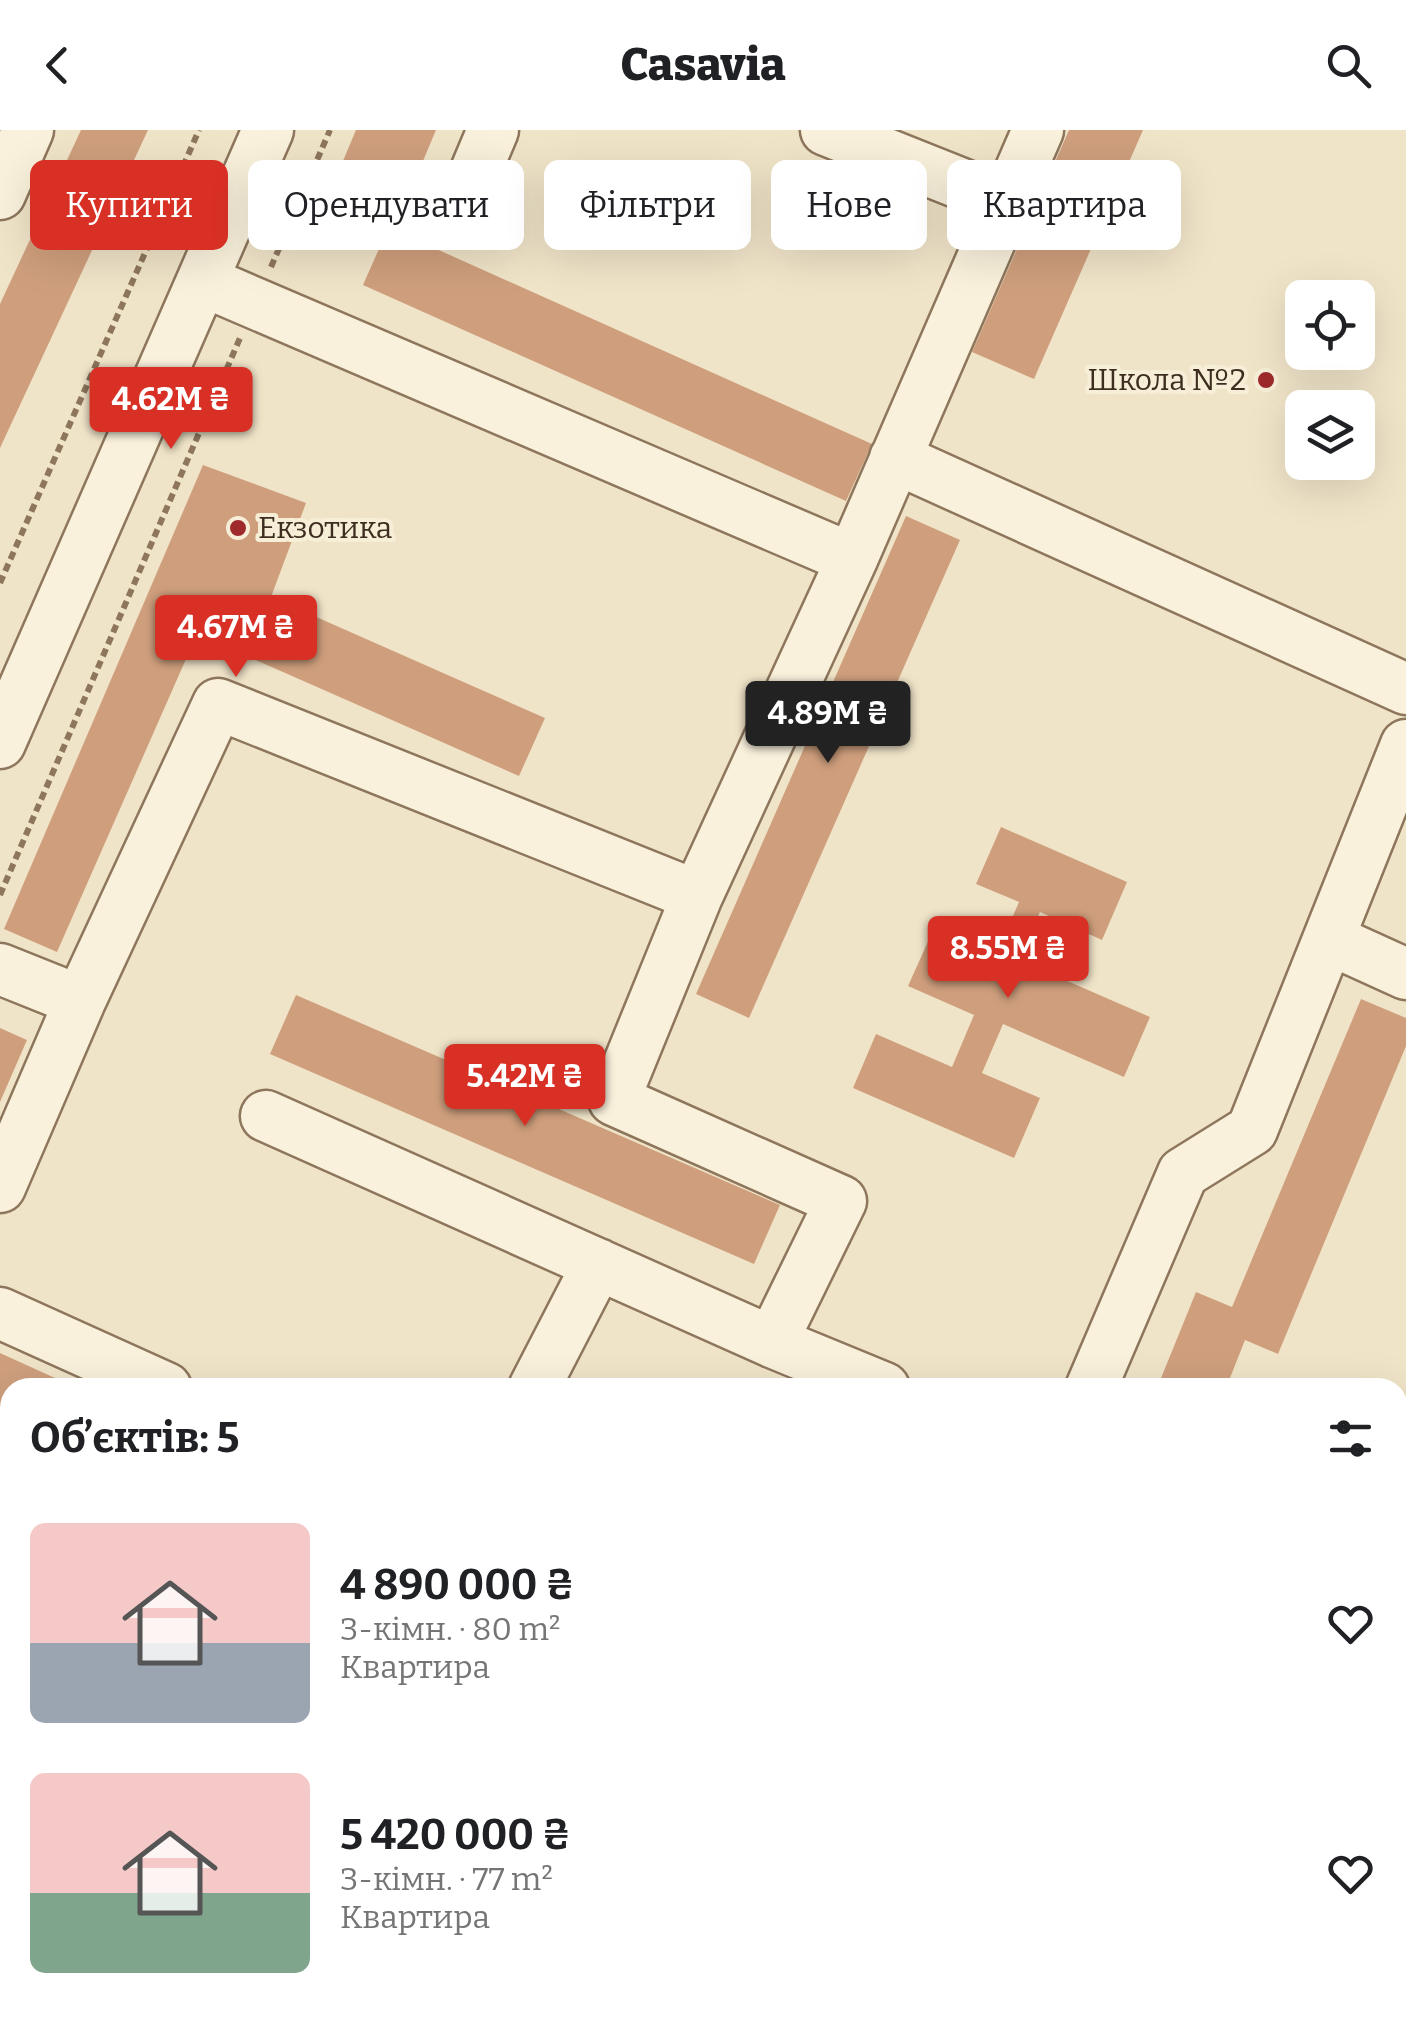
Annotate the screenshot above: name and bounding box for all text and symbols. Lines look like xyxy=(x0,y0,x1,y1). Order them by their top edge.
icon: back xyxy=(30,38,85,93)
text: Casavia xyxy=(620,38,786,92)
icon: search xyxy=(1321,38,1376,93)
chip: Купити xyxy=(30,160,228,250)
chip: Орендувати xyxy=(248,160,524,250)
chip: Фільтри xyxy=(544,160,751,250)
chip: Нове xyxy=(771,160,927,250)
chip: Квартира xyxy=(947,160,1181,250)
map controls xyxy=(1285,280,1375,480)
button: locate xyxy=(1285,280,1375,370)
place label: Школа №2 xyxy=(1087,362,1246,398)
pin: 4.62M ₴ xyxy=(79,367,263,452)
marker: Школа №2 xyxy=(1255,369,1277,391)
text: 4.62M ₴ xyxy=(112,380,230,418)
button: layers xyxy=(1285,390,1375,480)
place label: Екзотика xyxy=(258,510,392,546)
marker: Екзотика xyxy=(227,517,249,539)
pin: 4.67M ₴ xyxy=(144,595,328,680)
text: 4.67M ₴ xyxy=(177,608,295,646)
pin: 4.89M ₴ xyxy=(736,681,920,766)
text: 4.89M ₴ xyxy=(767,694,889,732)
pin: 8.55M ₴ xyxy=(916,916,1100,1001)
text: 8.55M ₴ xyxy=(950,929,1066,967)
pin: 5.42M ₴ xyxy=(433,1044,617,1129)
text: 5.42M ₴ xyxy=(466,1057,584,1095)
icon: filters xyxy=(1323,1411,1378,1466)
text: Об’єктів: 5 xyxy=(30,1413,240,1463)
text: 4 890 000 ₴ xyxy=(340,1560,574,1610)
icon: home xyxy=(110,1563,230,1683)
icon: heart xyxy=(1323,1596,1378,1651)
text: 3-кімн. · 80 m² xyxy=(340,1610,560,1648)
text: Квартира xyxy=(340,1648,490,1686)
text: 5 420 000 ₴ xyxy=(340,1810,571,1860)
icon: home xyxy=(110,1813,230,1933)
icon: heart xyxy=(1323,1846,1378,1901)
text: 3-кімн. · 77 m² xyxy=(340,1860,553,1898)
text: Квартира xyxy=(340,1898,490,1936)

